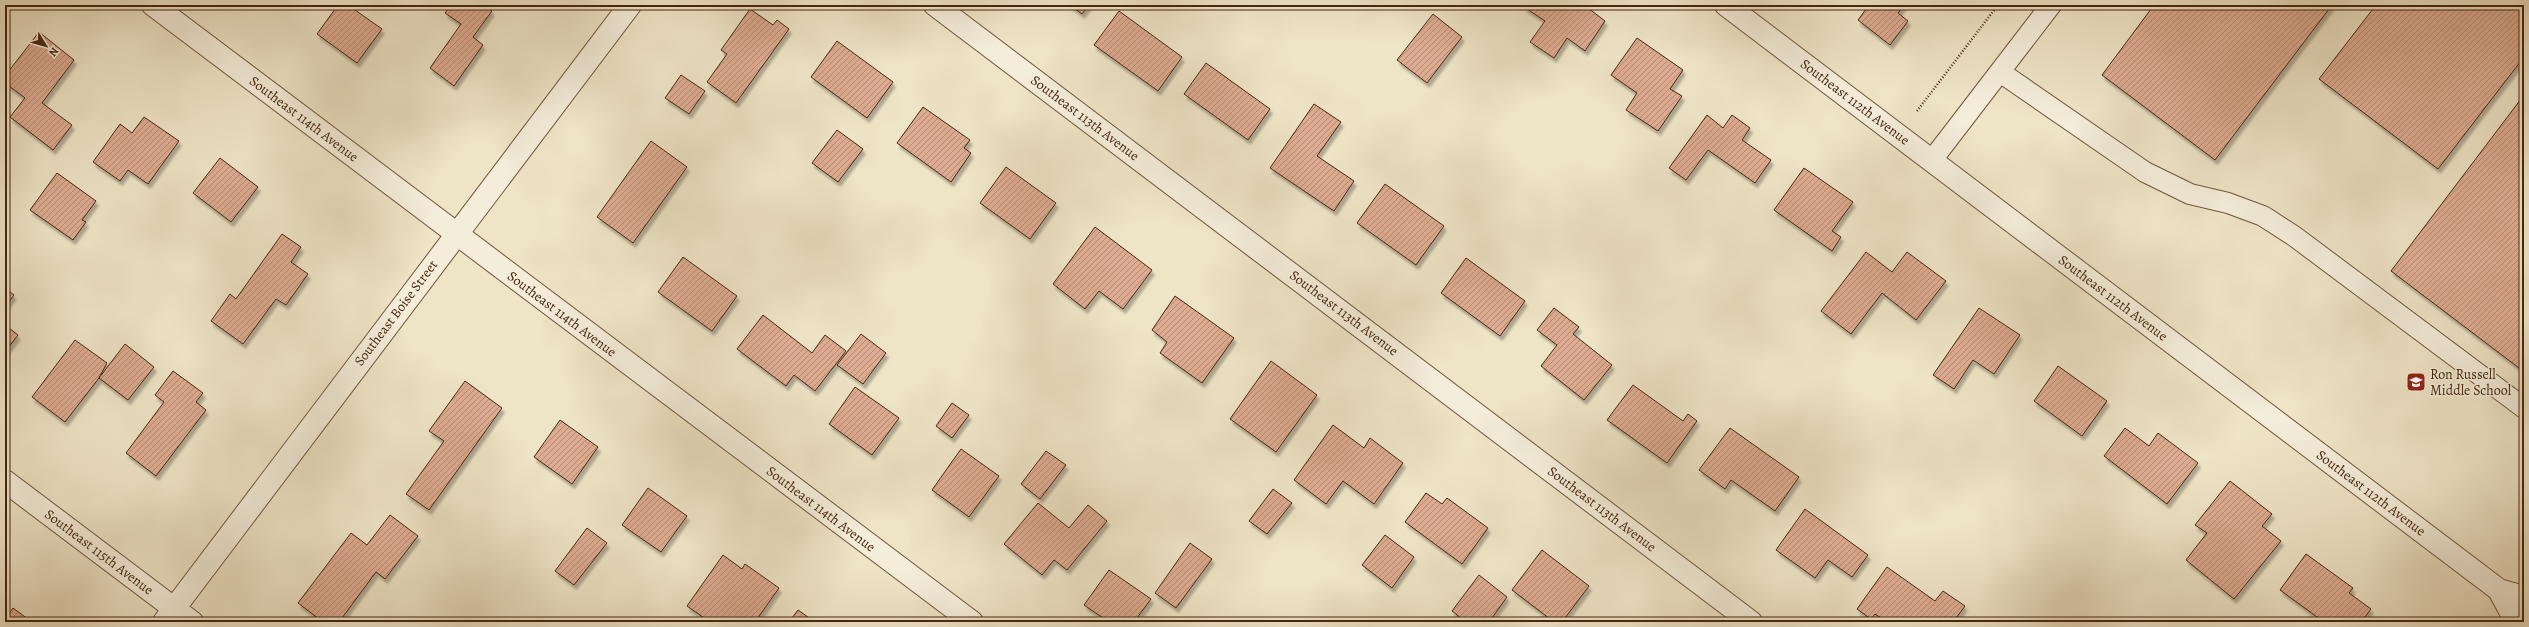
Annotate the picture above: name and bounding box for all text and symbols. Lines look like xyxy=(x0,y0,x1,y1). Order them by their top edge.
north arrow xyxy=(26,26,66,66)
text: N xyxy=(45,44,62,59)
street label: Southeast 112th Avenue xyxy=(1796,55,1914,149)
street label: Southeast 113th Avenue xyxy=(1027,71,1143,165)
street label: Southeast 114th Avenue xyxy=(246,72,362,166)
street label: Southeast 112th Avenue xyxy=(2054,251,2172,345)
street label: Southeast Boise Street xyxy=(350,256,442,370)
street label: Southeast 113th Avenue xyxy=(1286,266,1402,360)
street label: Southeast 114th Avenue xyxy=(504,267,620,361)
place label: Ron Russell Middle School xyxy=(2430,365,2512,400)
school or university icon: Ron Russell Middle School xyxy=(2405,371,2427,393)
street label: Southeast 112th Avenue xyxy=(2312,446,2430,540)
street label: Southeast 114th Avenue xyxy=(763,462,879,556)
street label: Southeast 113th Avenue xyxy=(1544,462,1660,556)
street label: Southeast 115th Avenue xyxy=(41,505,157,599)

